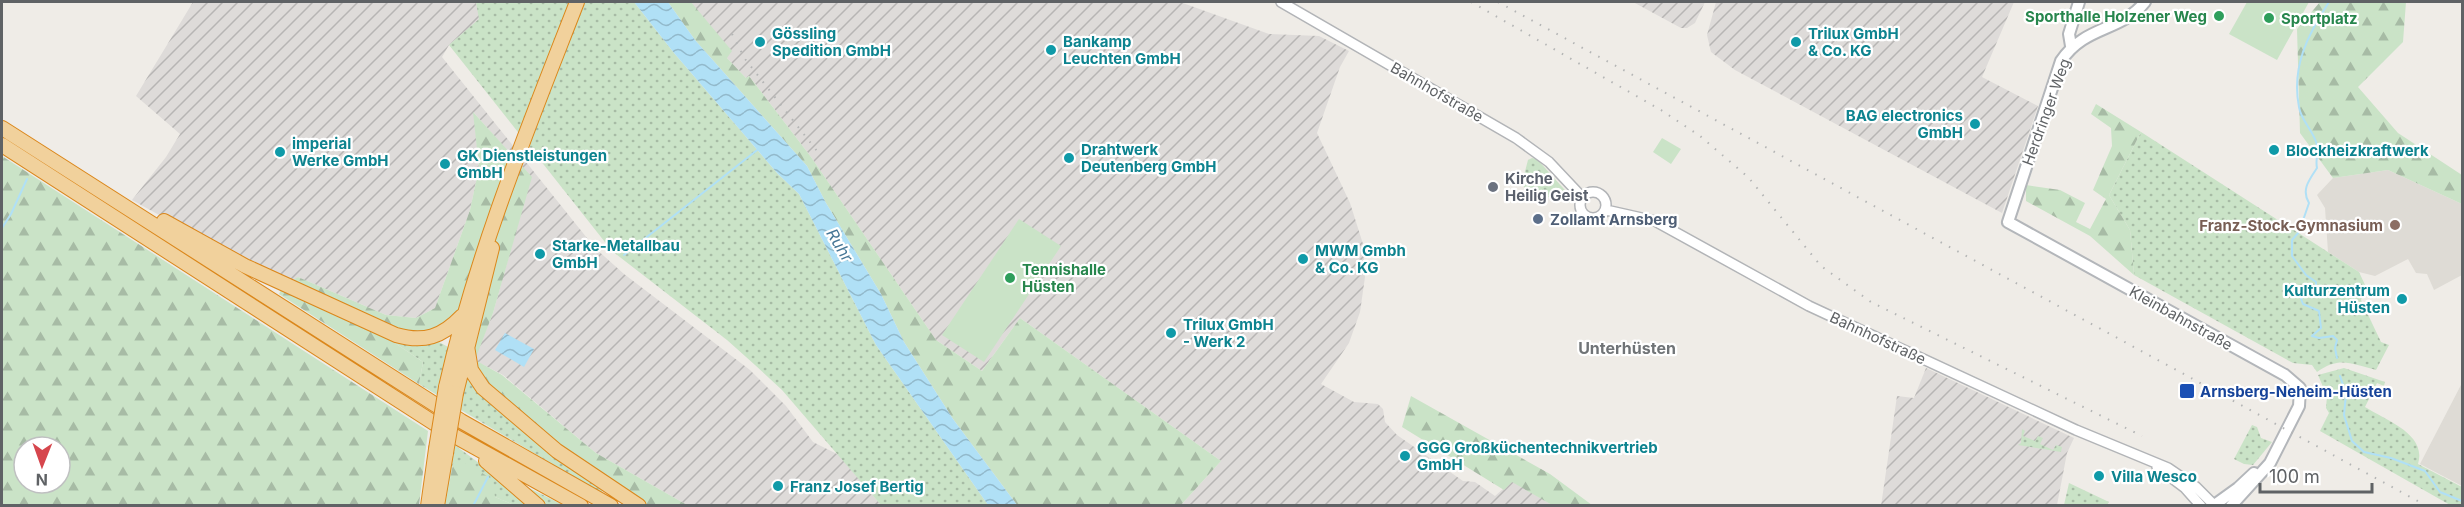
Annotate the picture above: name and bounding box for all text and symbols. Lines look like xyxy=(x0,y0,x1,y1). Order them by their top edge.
place label: Sporthalle Holzener Weg xyxy=(2025,7,2207,26)
marker: Sporthalle Holzener Weg xyxy=(2212,9,2226,23)
place label: Sportplatz xyxy=(2281,9,2358,28)
marker: Sportplatz xyxy=(2262,11,2276,25)
place label: Gössling Spedition GmbH xyxy=(772,24,891,60)
place label: Trilux GmbH & Co. KG xyxy=(1808,24,1899,60)
place label: Bankamp Leuchten GmbH xyxy=(1063,32,1181,68)
marker: Gössling Spedition GmbH xyxy=(753,35,767,49)
marker: Trilux GmbH & Co. KG xyxy=(1789,35,1803,49)
marker: Bankamp Leuchten GmbH xyxy=(1044,43,1058,57)
street label: Herdringer Weg xyxy=(2018,56,2074,168)
street label: Bahnhofstraße xyxy=(1387,58,1487,126)
place label: BAG electronics GmbH xyxy=(1846,106,1963,142)
marker: BAG electronics GmbH xyxy=(1968,117,1982,131)
place label: imperial Werke GmbH xyxy=(292,134,389,170)
place label: Drahtwerk Deutenberg GmbH xyxy=(1081,140,1217,176)
place label: Blockheizkraftwerk xyxy=(2286,141,2429,160)
marker: Blockheizkraftwerk xyxy=(2267,143,2281,157)
marker: imperial Werke GmbH xyxy=(273,145,287,159)
place label: GK Dienstleistungen GmbH xyxy=(457,146,607,182)
marker: Drahtwerk Deutenberg GmbH xyxy=(1062,151,1076,165)
marker: GK Dienstleistungen GmbH xyxy=(438,157,452,171)
place label: Kirche Heilig Geist xyxy=(1505,169,1589,205)
marker: Kirche Heilig Geist xyxy=(1486,180,1500,194)
place label: Zollamt Arnsberg xyxy=(1550,210,1678,229)
marker: Zollamt Arnsberg xyxy=(1531,212,1545,226)
place label: Franz-Stock-Gymnasium xyxy=(2199,216,2383,235)
marker: Franz-Stock-Gymnasium xyxy=(2388,218,2402,232)
water label: Ruhr xyxy=(822,225,858,266)
place label: Starke-Metallbau GmbH xyxy=(552,236,680,272)
place label: MWM Gmbh & Co. KG xyxy=(1315,241,1406,277)
marker: Starke-Metallbau GmbH xyxy=(533,247,547,261)
marker: MWM Gmbh & Co. KG xyxy=(1296,252,1310,266)
place label: Tennishalle Hüsten xyxy=(1022,260,1106,296)
marker: Tennishalle Hüsten xyxy=(1003,271,1017,285)
place label: Kulturzentrum Hüsten xyxy=(2284,281,2390,317)
street label: Kleinbahnstraße xyxy=(2126,282,2236,354)
marker: Kulturzentrum Hüsten xyxy=(2395,292,2409,306)
street label: Bahnhofstraße xyxy=(1827,307,1929,369)
place label: Trilux GmbH - Werk 2 xyxy=(1183,315,1274,351)
marker: Trilux GmbH - Werk 2 xyxy=(1164,326,1178,340)
district label: Unterhüsten xyxy=(1578,338,1676,358)
marker: Arnsberg-Neheim-Hüsten xyxy=(2178,382,2196,400)
place label: Arnsberg-Neheim-Hüsten xyxy=(2200,382,2392,401)
north arrow xyxy=(12,435,72,495)
place label: GGG Großküchentechnikvertrieb GmbH xyxy=(1417,438,1658,474)
marker: GGG Großküchentechnikvertrieb GmbH xyxy=(1398,449,1412,463)
scale bar xyxy=(2260,456,2372,494)
text: 100 m xyxy=(2269,466,2320,487)
place label: Villa Wesco xyxy=(2111,467,2197,486)
marker: Villa Wesco xyxy=(2092,469,2106,483)
text: N xyxy=(35,470,48,490)
place label: Franz Josef Bertig xyxy=(790,477,924,496)
marker: Franz Josef Bertig xyxy=(771,479,785,493)

